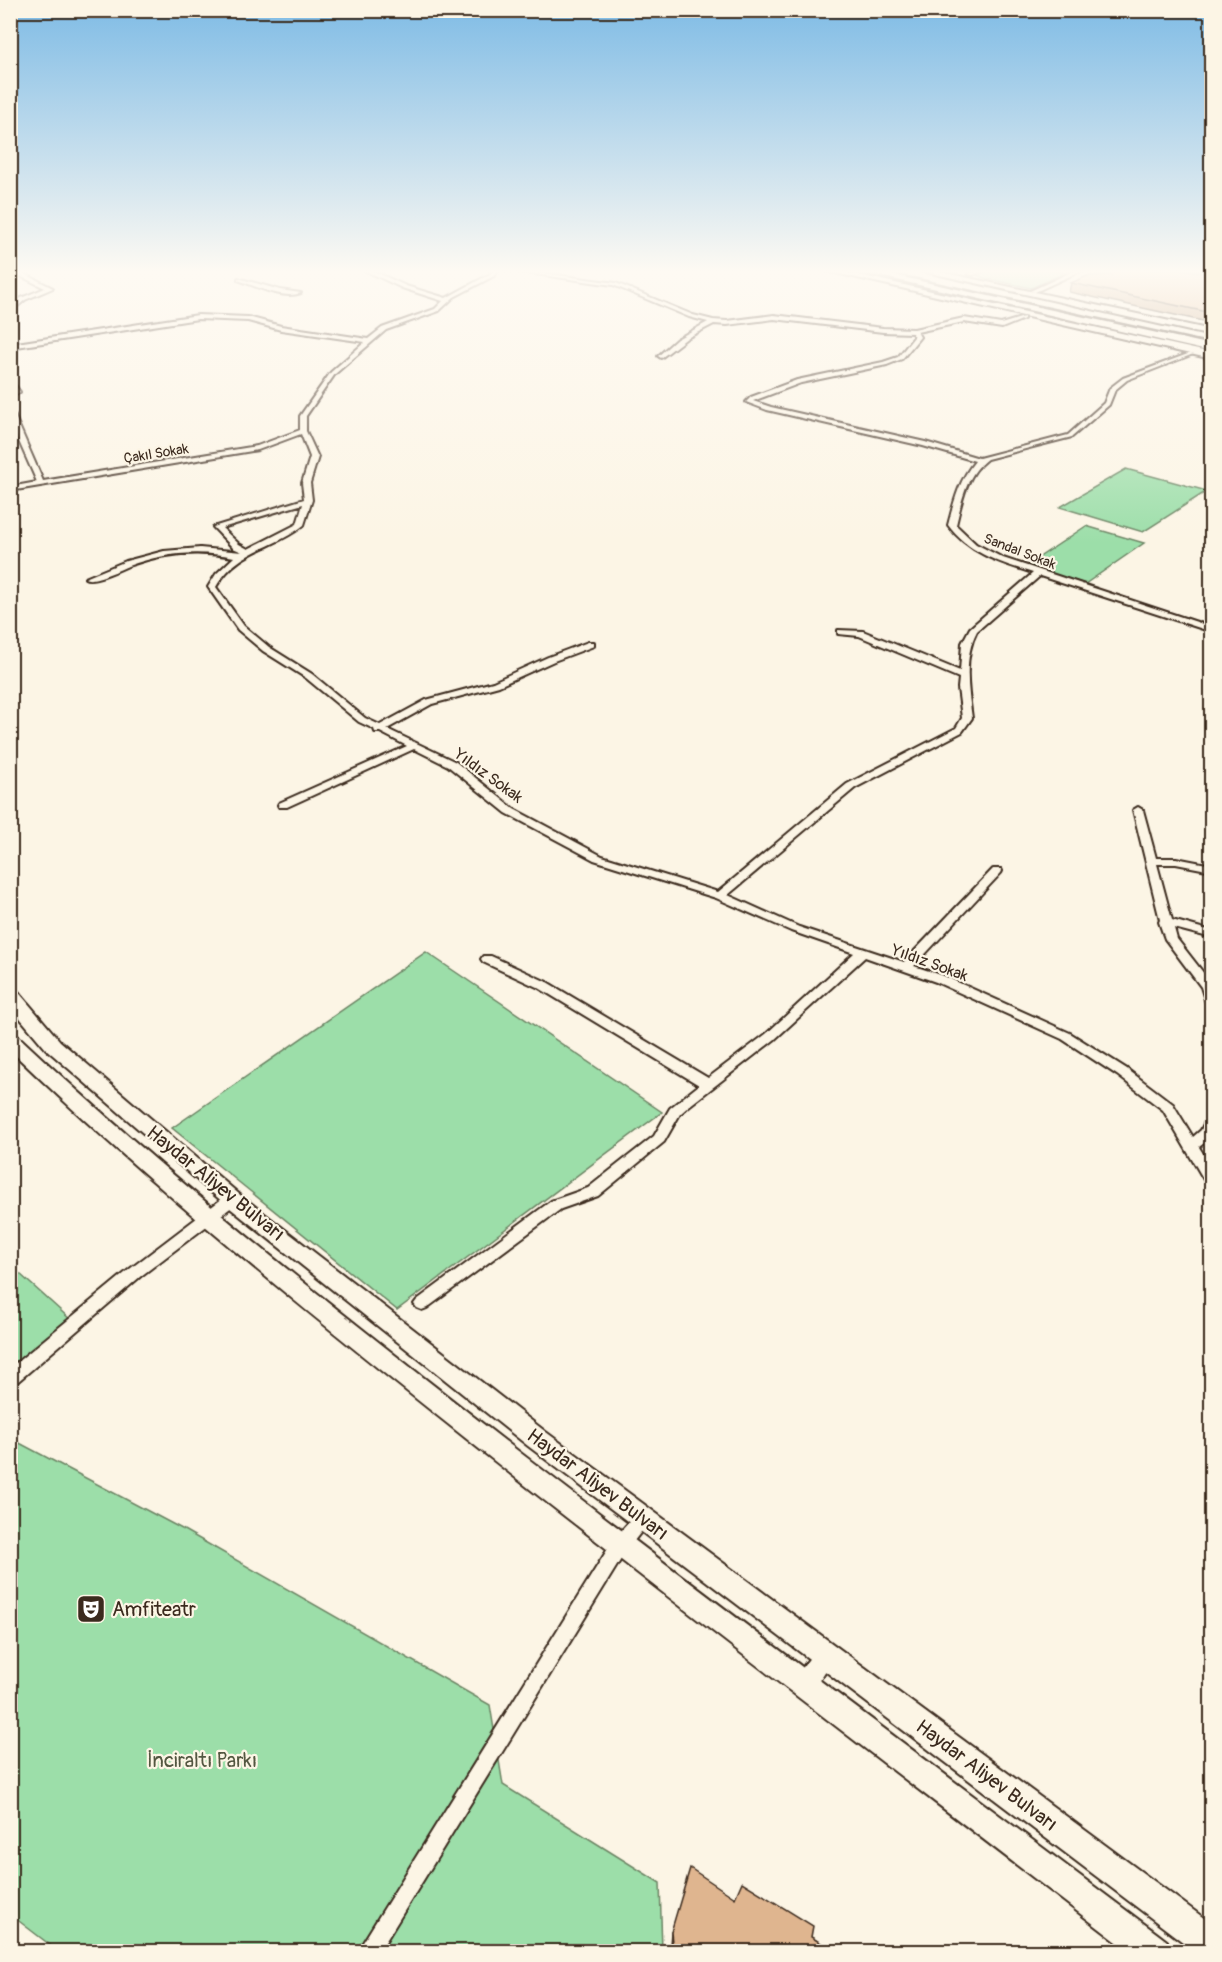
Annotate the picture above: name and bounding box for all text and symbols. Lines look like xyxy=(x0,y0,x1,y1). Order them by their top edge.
street label: Çakıl Sokak xyxy=(123,440,190,467)
street label: Sandal Sokak xyxy=(981,530,1058,573)
street label: Yıldız Sokak xyxy=(449,744,527,808)
street label: Yıldız Sokak xyxy=(888,940,971,986)
street label: Haydar Aliyev Bulvarı xyxy=(141,1120,290,1247)
street label: Haydar Aliyev Bulvarı xyxy=(522,1423,673,1546)
theatre icon: Amfiteatr xyxy=(75,1593,107,1625)
place label: Amfiteatr xyxy=(112,1597,196,1622)
street label: Haydar Aliyev Bulvarı xyxy=(911,1714,1062,1837)
park label: İnciraltı Parkı xyxy=(147,1748,257,1773)

